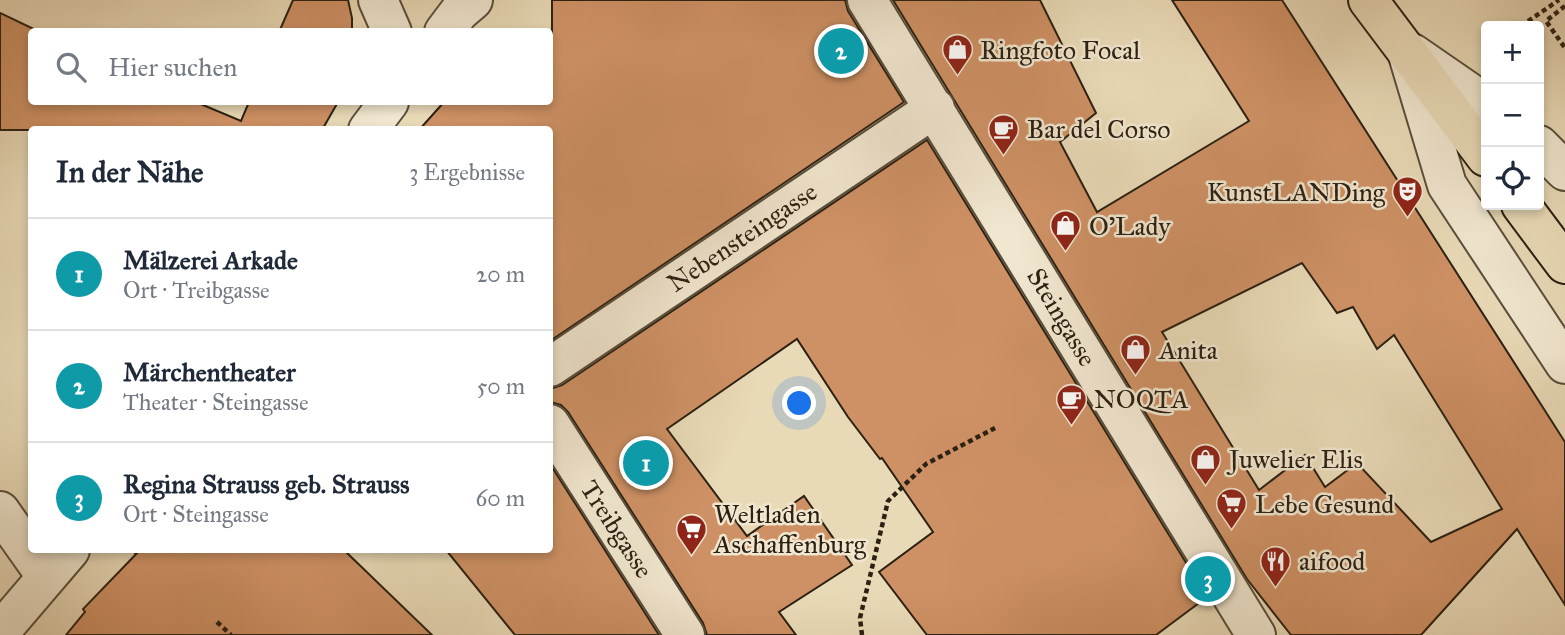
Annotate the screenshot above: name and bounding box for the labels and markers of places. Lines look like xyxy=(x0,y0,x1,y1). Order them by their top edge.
pin: 2 xyxy=(818,25,864,77)
shop icon: Ringfoto Focal xyxy=(940,33,974,77)
place label: Ringfoto Focal xyxy=(980,34,1140,66)
cafe icon: Bar del Corso xyxy=(987,112,1021,156)
place label: Bar del Corso xyxy=(1027,113,1171,145)
theatre icon: KunstLANDing xyxy=(1391,175,1425,219)
place label: KunstLANDing xyxy=(1207,176,1386,208)
shop icon: O’Lady xyxy=(1049,209,1083,253)
place label: O’Lady xyxy=(1089,210,1171,242)
shop icon: Anita xyxy=(1119,333,1153,377)
place label: Anita xyxy=(1158,334,1218,366)
cafe icon: NOQTA xyxy=(1054,382,1088,426)
place label: NOQTA xyxy=(1094,383,1189,415)
pin: 1 xyxy=(623,437,669,489)
shop icon: Juwelier Elis xyxy=(1189,442,1223,486)
place label: Juwelier Elis xyxy=(1226,443,1363,475)
supermarket icon: Lebe Gesund xyxy=(1215,487,1249,531)
place label: Lebe Gesund xyxy=(1255,488,1394,520)
place label: Weltladen Aschaffenburg xyxy=(713,498,867,560)
supermarket icon: Weltladen Aschaffenburg xyxy=(674,512,708,556)
restaurant icon: aifood xyxy=(1259,544,1293,588)
place label: aifood xyxy=(1299,545,1365,577)
pin: 3 xyxy=(1185,553,1231,605)

